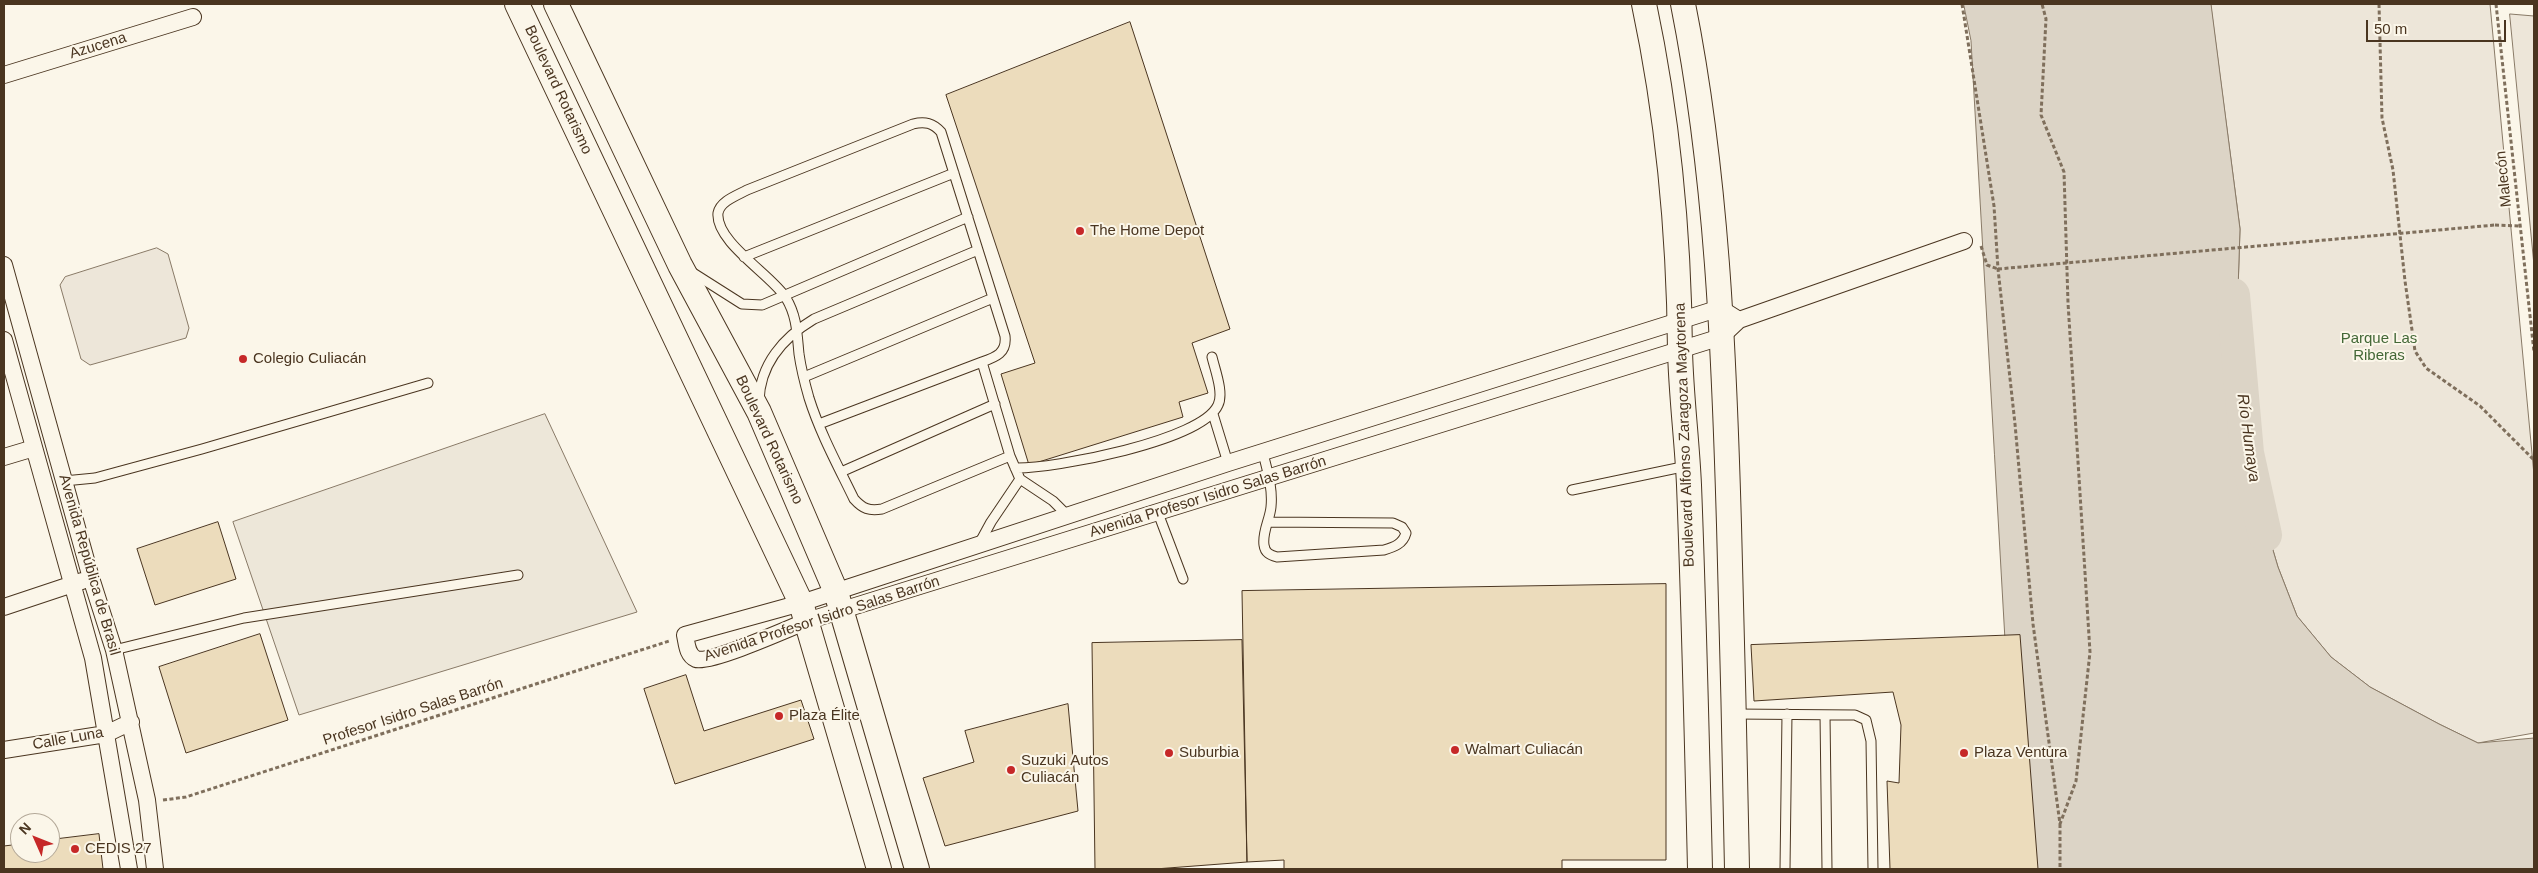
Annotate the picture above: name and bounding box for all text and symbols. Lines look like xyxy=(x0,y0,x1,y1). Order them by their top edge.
scale bar xyxy=(2368,10,2508,42)
text: 50 m xyxy=(2374,20,2407,37)
street label: Boulevard Rotarismo xyxy=(520,23,596,157)
street label: Azucena xyxy=(67,29,129,63)
street label: Malecón xyxy=(2492,150,2516,208)
place label: The Home Depot xyxy=(1090,222,1204,240)
marker: The Home Depot xyxy=(1074,225,1086,237)
street label: Boulevard Alfonso Zaragoza Maytorena xyxy=(1671,303,1699,567)
park label: Parque Las Riberas xyxy=(2341,330,2417,365)
place label: Colegio Culiacán xyxy=(253,350,366,368)
marker: Colegio Culiacán xyxy=(237,353,249,365)
street label: Boulevard Rotarismo xyxy=(731,373,807,507)
water label: Río Humaya xyxy=(2232,393,2264,483)
street label: Avenida Profesor Isidro Salas Barrón xyxy=(1087,452,1329,542)
street label: Avenida República de Brasil xyxy=(55,472,123,658)
street label: Avenida Profesor Isidro Salas Barrón xyxy=(702,572,942,666)
street label: Profesor Isidro Salas Barrón xyxy=(321,674,505,750)
place label: Plaza Élite xyxy=(789,707,860,725)
marker: Plaza Élite xyxy=(773,710,785,722)
street label: Calle Luna xyxy=(31,724,105,754)
place label: Walmart Culiacán xyxy=(1465,741,1583,759)
place label: Suburbia xyxy=(1179,744,1239,762)
marker: Walmart Culiacán xyxy=(1449,744,1461,756)
place label: Plaza Ventura xyxy=(1974,744,2067,762)
marker: Suburbia xyxy=(1163,747,1175,759)
marker: Plaza Ventura xyxy=(1958,747,1970,759)
place label: Suzuki Autos Culiacán xyxy=(1021,752,1109,787)
marker: Suzuki Autos Culiacán xyxy=(1005,764,1017,776)
north arrow xyxy=(10,813,60,863)
text: N xyxy=(16,819,34,837)
place label: CEDIS 27 xyxy=(85,840,152,858)
marker: CEDIS 27 xyxy=(69,843,81,855)

